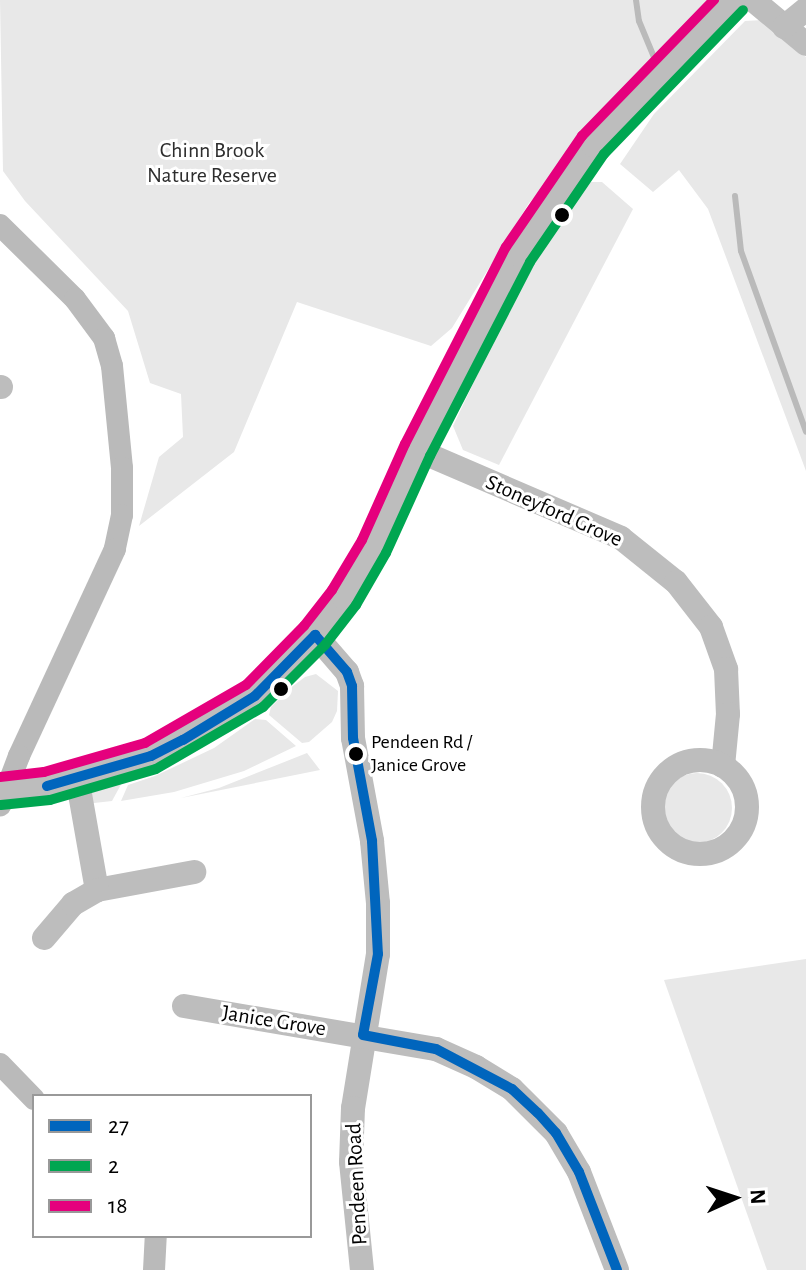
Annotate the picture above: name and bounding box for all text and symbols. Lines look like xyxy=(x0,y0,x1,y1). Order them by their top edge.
park label: Chinn Brook Nature Reserve xyxy=(147,137,277,188)
unlabelled marker xyxy=(554,207,570,223)
street label: Stoneyford Grove xyxy=(481,469,627,553)
unlabelled marker xyxy=(273,681,289,697)
place label: Pendeen Rd / Janice Grove xyxy=(371,730,472,777)
marker: Pendeen Rd / Janice Grove xyxy=(348,746,364,762)
street label: Janice Grove xyxy=(220,1000,328,1042)
legend xyxy=(32,1094,312,1238)
text: 27 xyxy=(108,1114,129,1138)
street label: Pendeen Road xyxy=(341,1122,373,1246)
text: 2 xyxy=(108,1154,119,1178)
north arrow xyxy=(694,1158,774,1238)
text: N xyxy=(747,1189,769,1205)
text: 18 xyxy=(108,1194,128,1218)

